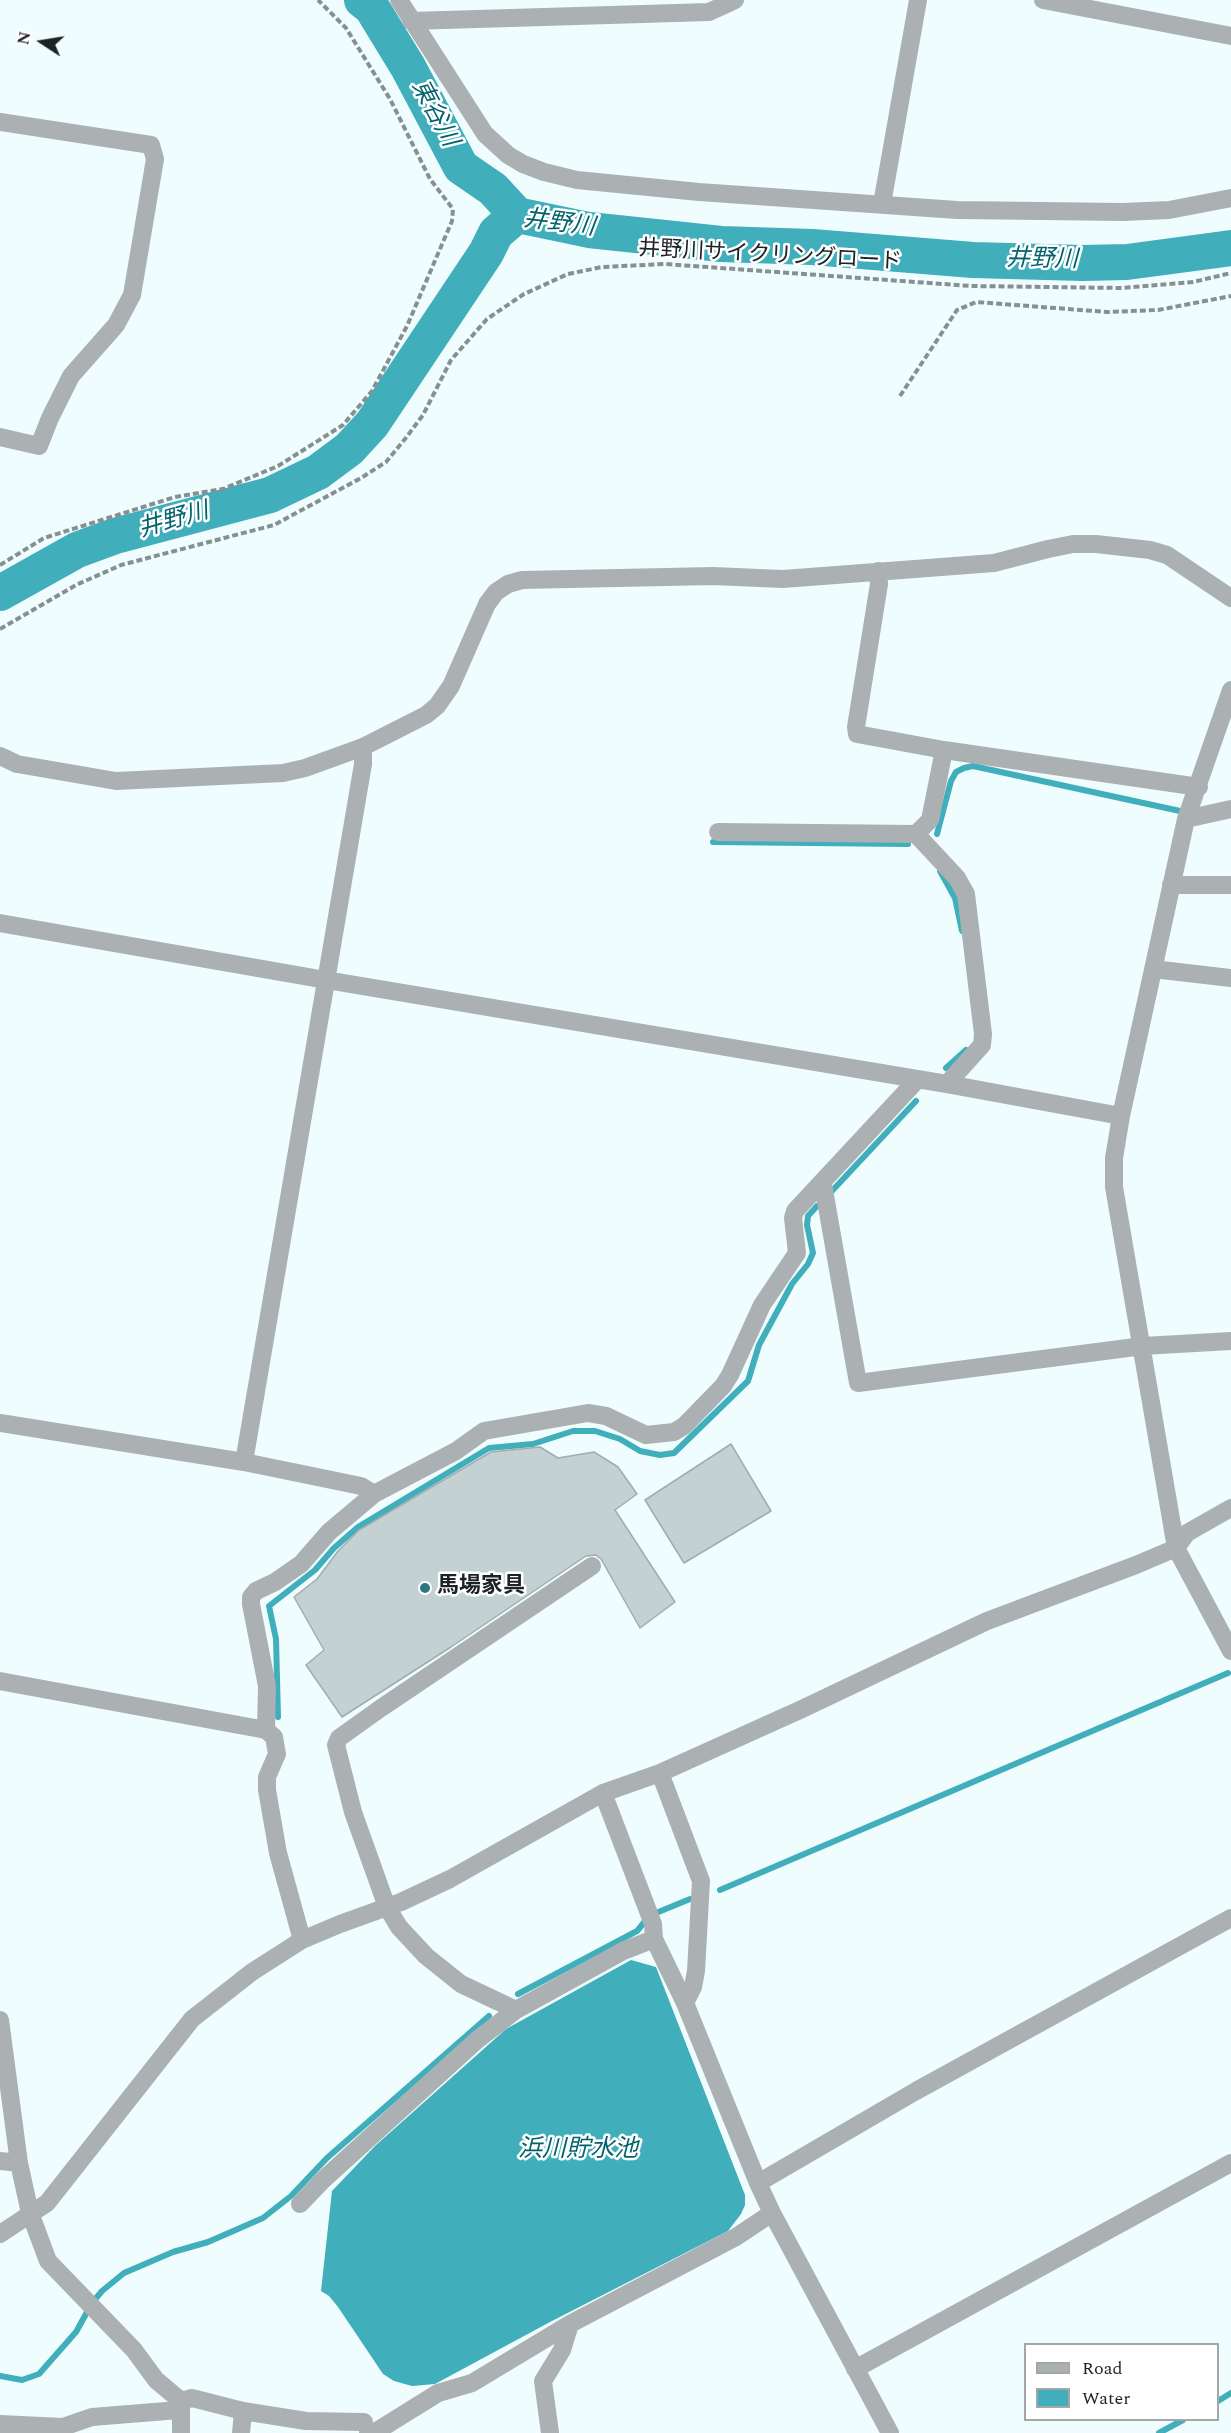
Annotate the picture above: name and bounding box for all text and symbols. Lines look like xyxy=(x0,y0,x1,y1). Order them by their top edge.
north arrow xyxy=(12,12,72,72)
text: N xyxy=(11,29,37,47)
water label: 東谷川 xyxy=(403,75,463,153)
water label: 井野川 xyxy=(522,206,596,244)
street label: 井野川サイクリングロード xyxy=(637,237,903,277)
water label: 井野川 xyxy=(1006,246,1078,276)
water label: 井野川 xyxy=(135,498,213,546)
place label: 馬場家具 xyxy=(437,1575,525,1601)
marker: 馬場家具 xyxy=(418,1581,432,1595)
water label: 浜川貯水池 xyxy=(518,2137,638,2165)
legend xyxy=(1024,2343,1219,2421)
text: Road xyxy=(1082,2355,1123,2382)
text: Water xyxy=(1082,2385,1130,2412)

